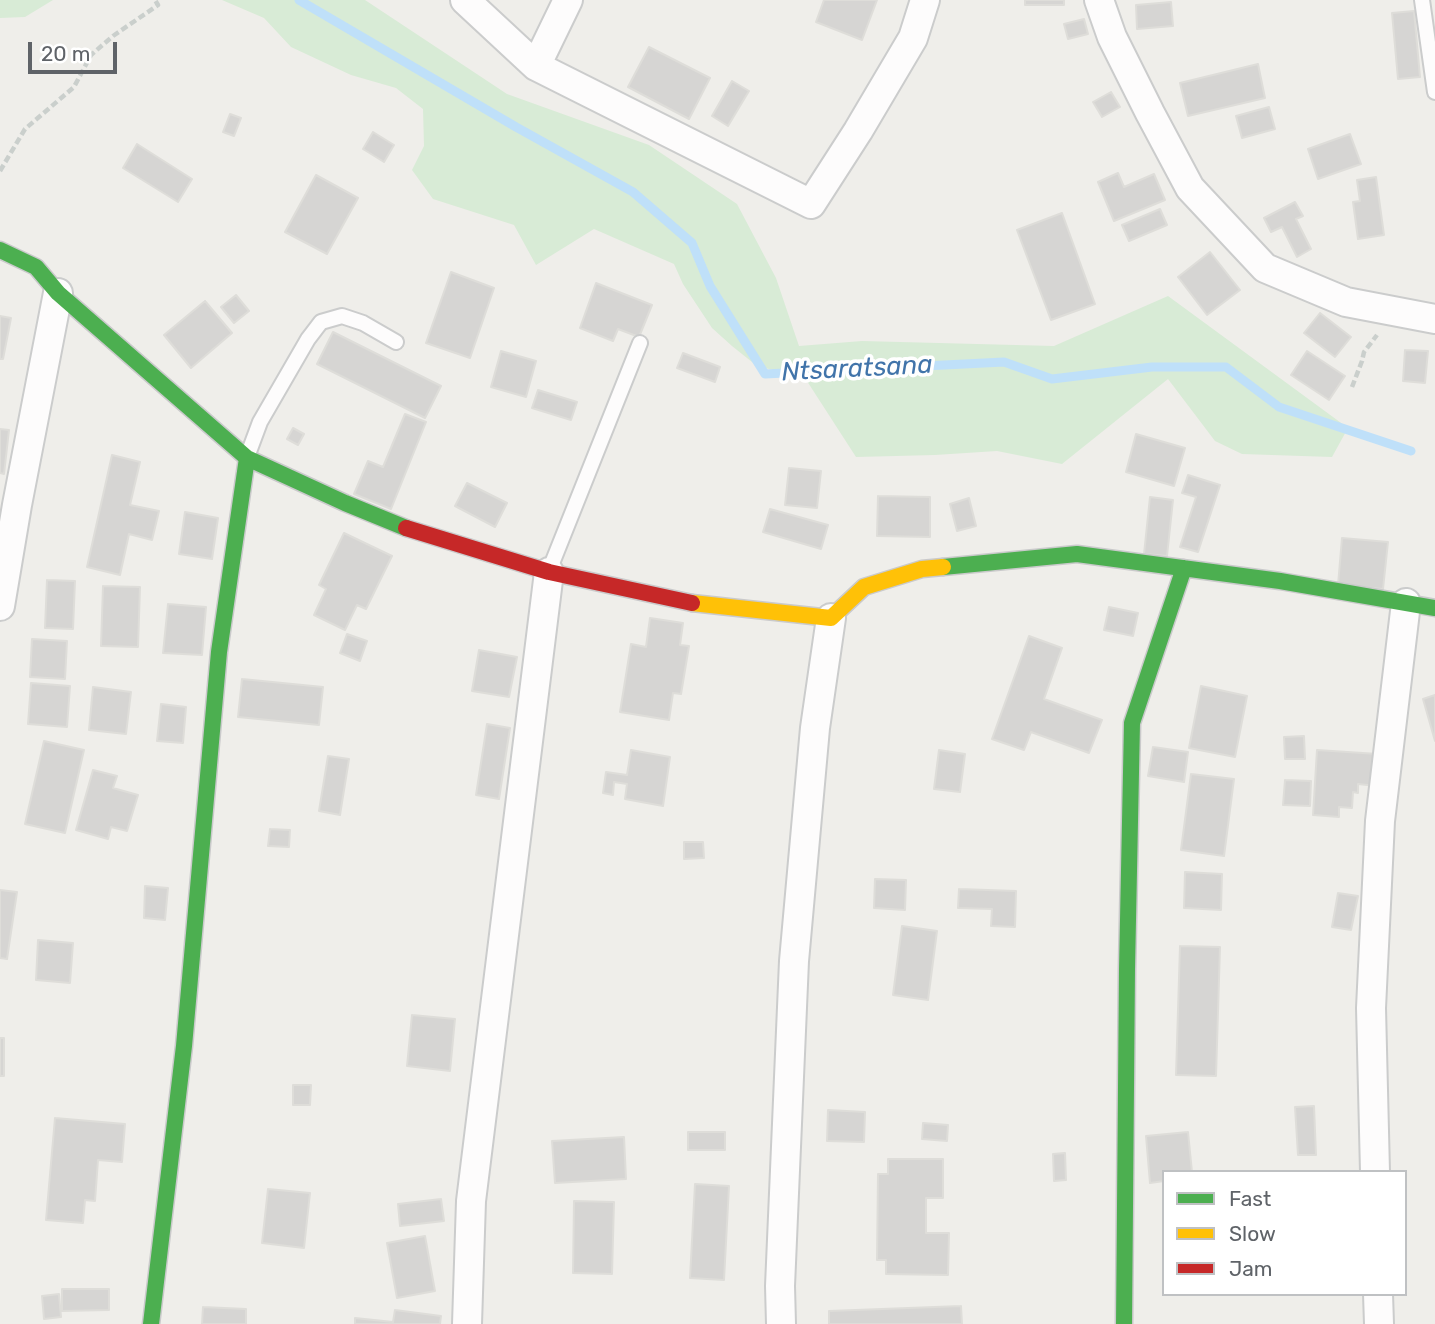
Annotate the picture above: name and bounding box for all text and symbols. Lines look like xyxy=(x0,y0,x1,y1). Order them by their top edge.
scale bar xyxy=(32,28,121,72)
text: 20 m xyxy=(41,41,90,66)
water label: Ntsaratsana xyxy=(781,349,933,389)
legend xyxy=(1162,1170,1407,1296)
text: Fast xyxy=(1229,1186,1271,1211)
text: Slow xyxy=(1229,1221,1276,1246)
text: Jam xyxy=(1229,1256,1273,1281)

